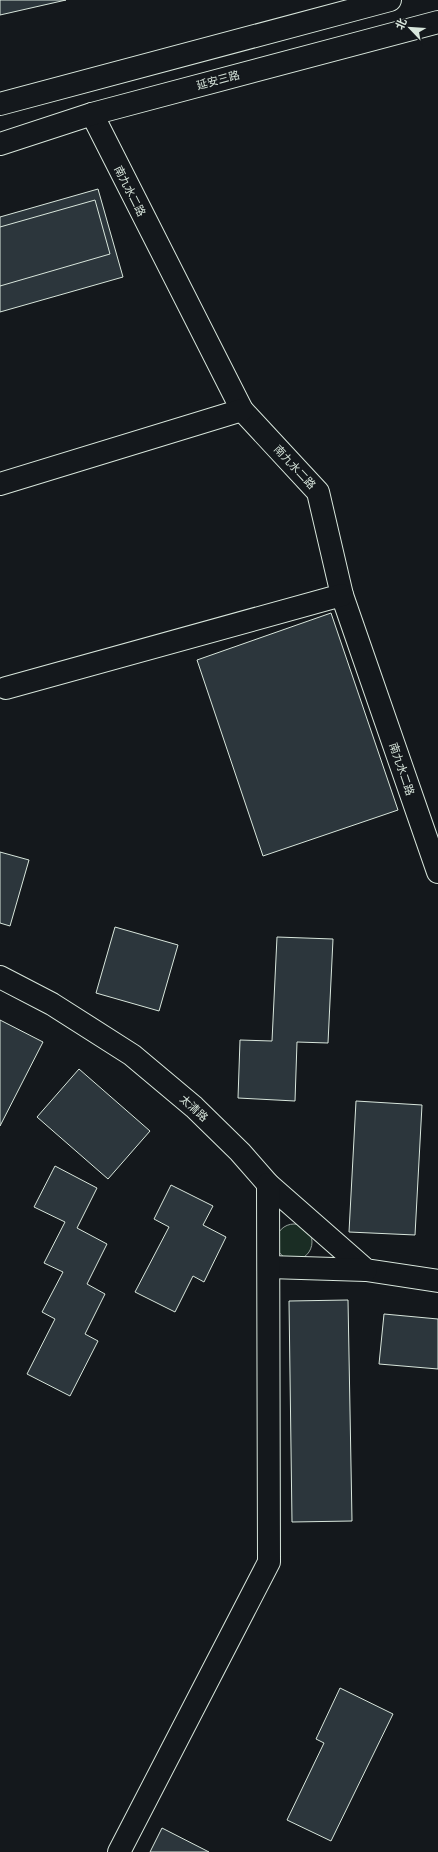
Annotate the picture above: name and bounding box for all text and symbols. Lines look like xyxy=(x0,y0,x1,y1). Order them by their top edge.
north arrow xyxy=(390,8,430,48)
text: 北 xyxy=(393,16,410,32)
street label: 延安三路 xyxy=(195,69,241,92)
street label: 南九水二路 xyxy=(111,164,148,219)
street label: 南九水二路 xyxy=(271,443,318,492)
street label: 南九水二路 xyxy=(386,741,417,797)
street label: 太清路 xyxy=(177,1093,210,1124)

